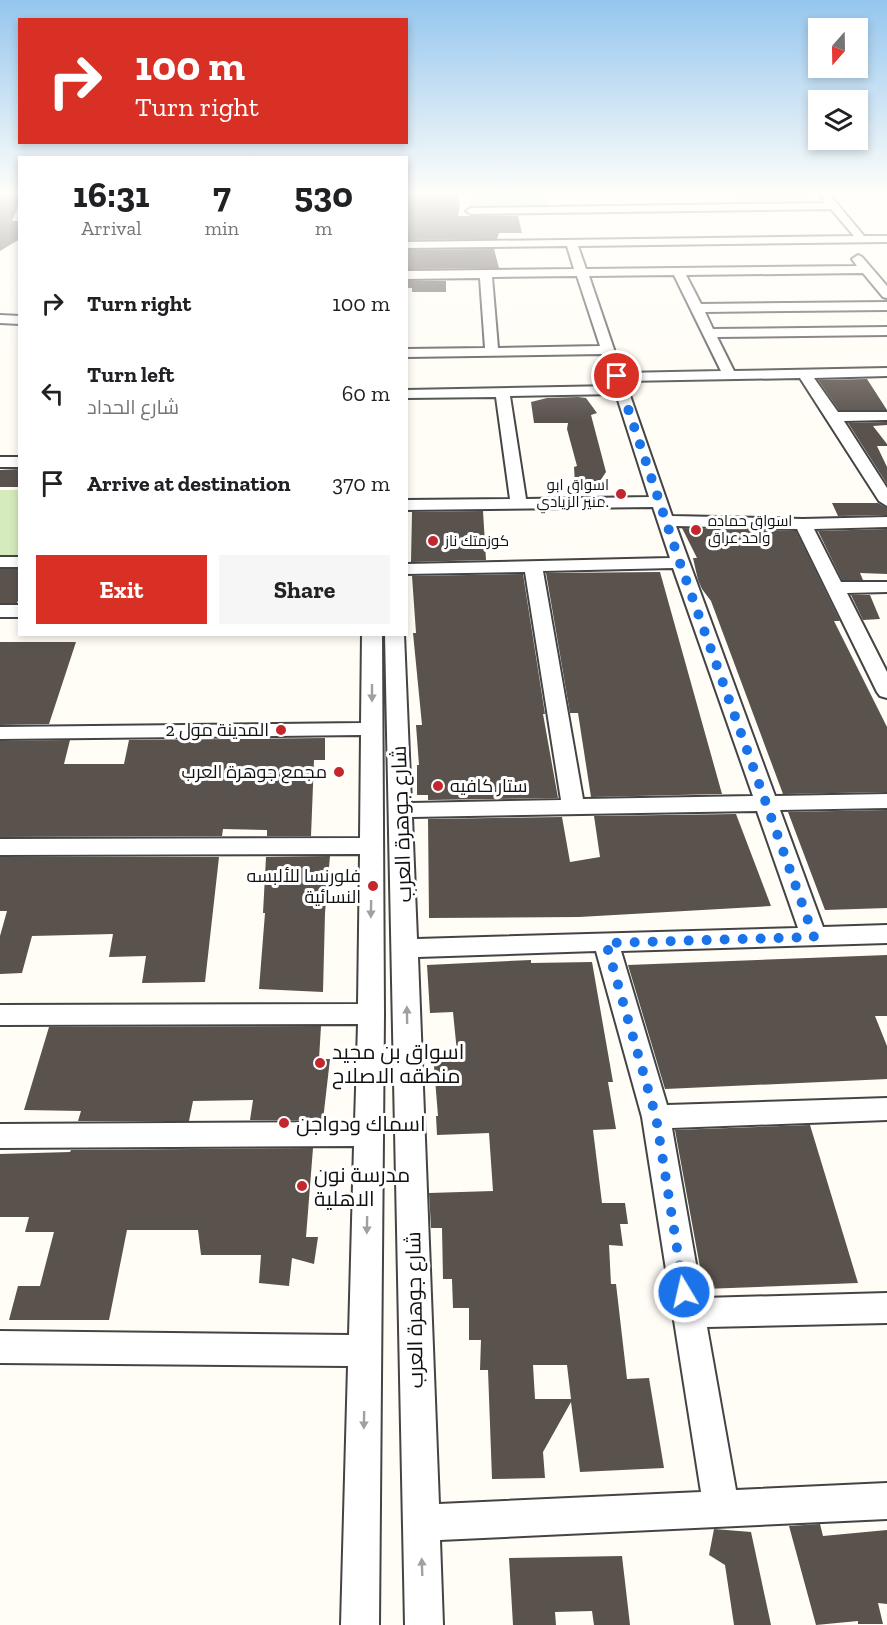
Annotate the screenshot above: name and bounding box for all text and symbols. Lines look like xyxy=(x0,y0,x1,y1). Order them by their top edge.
north arrow xyxy=(808,18,868,78)
map controls xyxy=(808,18,868,150)
text: 100 m xyxy=(135,40,245,91)
icon: right xyxy=(36,42,114,120)
button: layers xyxy=(808,90,868,150)
text: Turn right xyxy=(135,91,259,123)
text: 16:31 xyxy=(73,173,150,216)
text: 7 xyxy=(213,173,231,216)
text: 530 xyxy=(294,173,353,216)
text: Arrival xyxy=(81,216,142,240)
text: min xyxy=(205,216,239,240)
text: m xyxy=(315,216,332,240)
icon: right xyxy=(36,287,69,320)
text: Turn right xyxy=(87,290,191,317)
text: 100 m xyxy=(332,290,390,317)
pin xyxy=(591,350,642,401)
icon: arrive xyxy=(600,359,633,392)
text: Turn left xyxy=(87,361,174,388)
icon: left xyxy=(36,377,69,410)
text: 60 m xyxy=(342,380,390,407)
text: شارع الحداد xyxy=(87,395,179,419)
icon: arrive xyxy=(36,467,69,500)
text: Arrive at destination xyxy=(87,470,290,497)
text: 370 m xyxy=(332,470,390,497)
place label: اسواق ابو منير الزيادي. xyxy=(536,476,609,514)
marker: اسواق ابو منير الزيادي. xyxy=(614,487,628,501)
place label: اسواق حماده واحد عراق xyxy=(708,512,792,548)
marker: اسواق حماده واحد عراق xyxy=(689,523,703,537)
place label: كوزمتك ناز xyxy=(444,532,509,550)
marker: كوزمتك ناز xyxy=(426,534,440,548)
button: Exit xyxy=(36,555,207,624)
button: Share xyxy=(219,555,390,624)
one-way arrow xyxy=(367,683,377,702)
place label: المدينة مول 2 xyxy=(166,719,269,741)
marker: المدينة مول 2 xyxy=(274,723,288,737)
street label: شارع جوهرة العرب xyxy=(386,745,418,903)
place label: مجمع جوهرة العرب xyxy=(181,761,327,784)
marker: مجمع جوهرة العرب xyxy=(332,765,346,779)
place label: ستار كافيه xyxy=(450,775,528,797)
marker: ستار كافيه xyxy=(431,779,445,793)
place label: فلورنسا للألبسه النسائية xyxy=(247,865,361,908)
marker: فلورنسا للألبسه النسائية xyxy=(366,879,380,893)
one-way arrow xyxy=(366,899,375,918)
one-way arrow xyxy=(402,1005,412,1024)
place label: اسواق بن مجيد منطقه الاصلاح xyxy=(332,1039,464,1090)
marker: اسواق بن مجيد منطقه الاصلاح xyxy=(313,1056,327,1070)
place label: اسماك ودواجن xyxy=(296,1111,426,1137)
marker: اسماك ودواجن xyxy=(277,1116,291,1130)
place label: مدرسة نون الاهلية xyxy=(314,1162,410,1211)
marker: مدرسة نون الاهلية xyxy=(295,1179,309,1193)
one-way arrow xyxy=(362,1215,371,1234)
street label: شارع جوهرة العرب xyxy=(400,1231,430,1389)
position arrow xyxy=(652,1260,716,1324)
one-way arrow xyxy=(359,1410,368,1429)
one-way arrow xyxy=(417,1557,426,1576)

